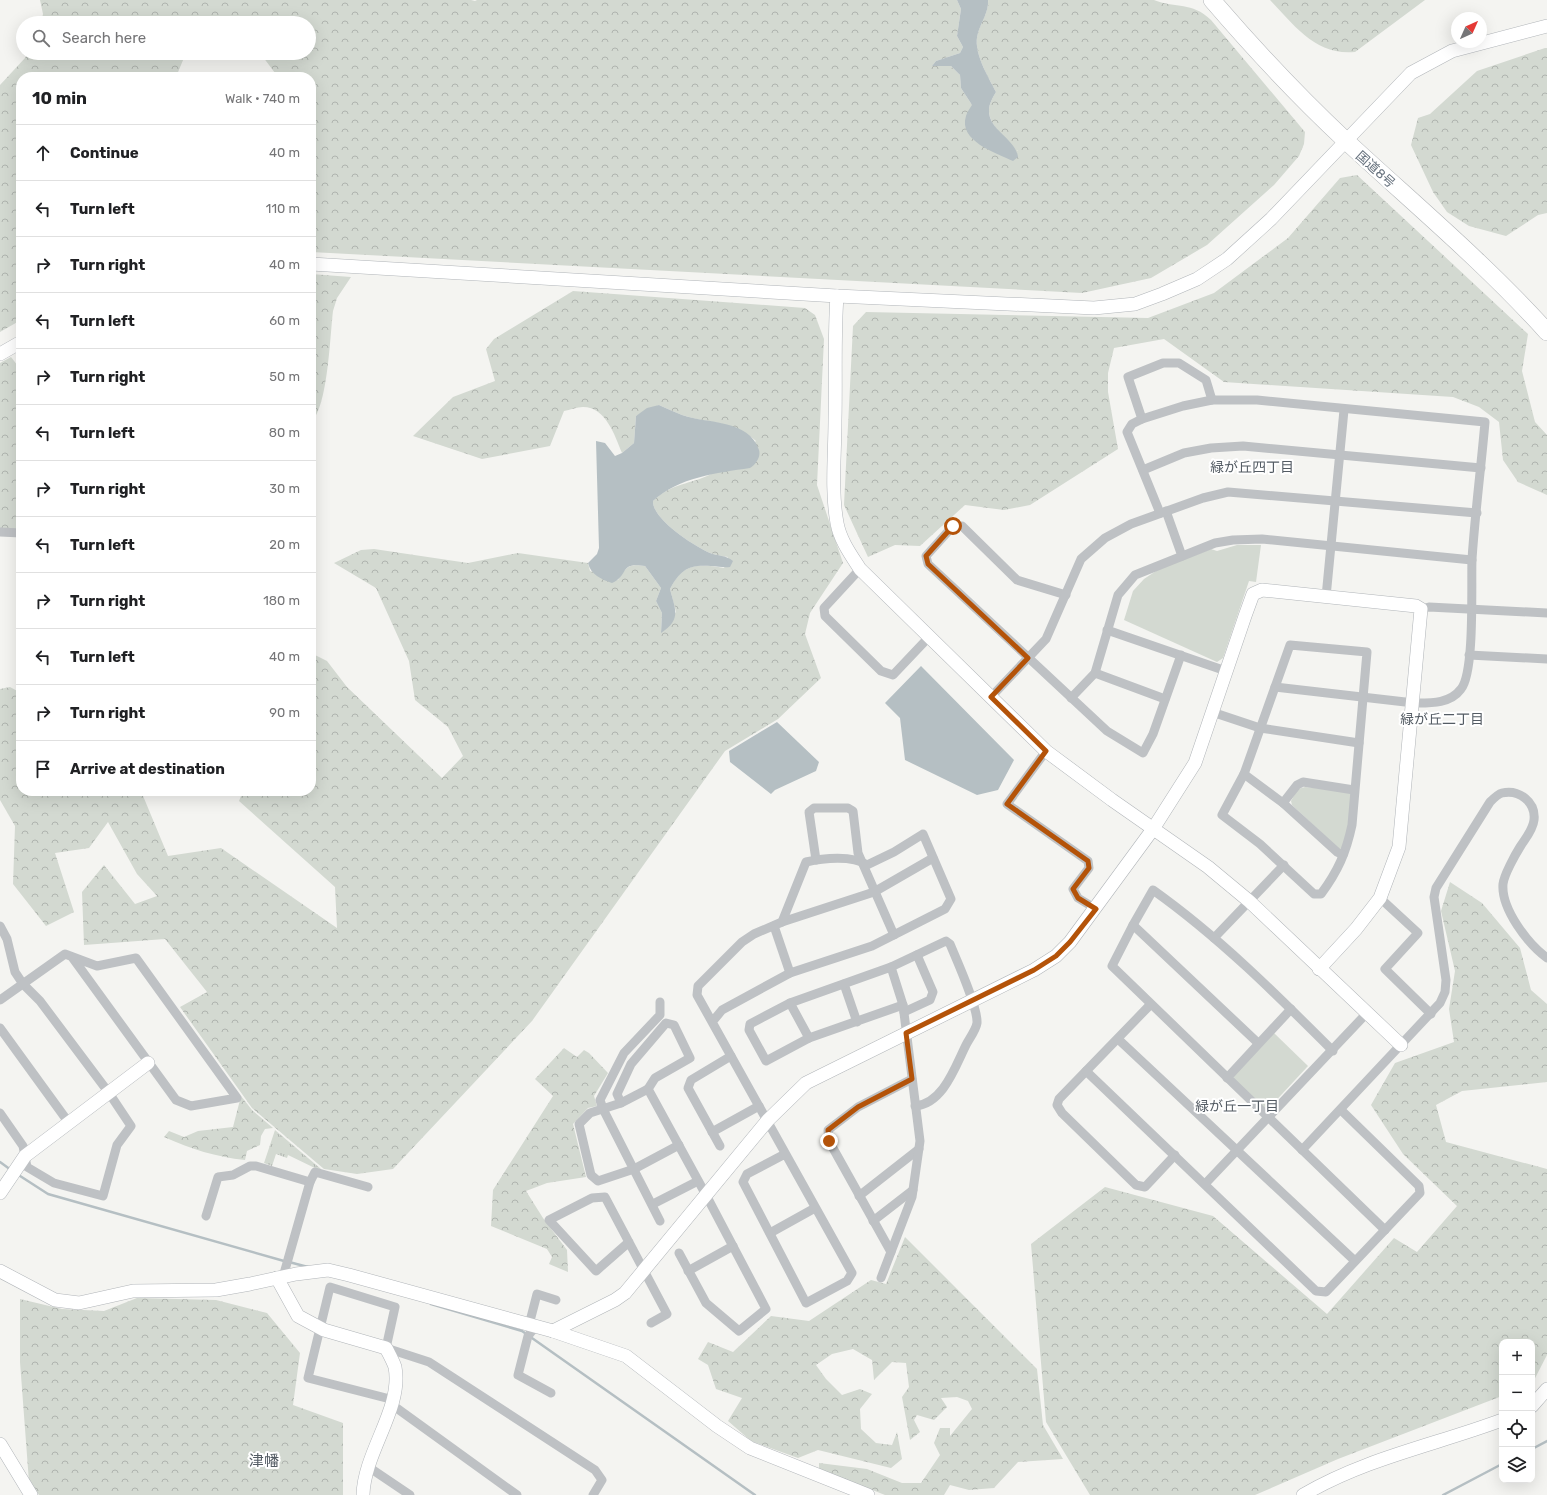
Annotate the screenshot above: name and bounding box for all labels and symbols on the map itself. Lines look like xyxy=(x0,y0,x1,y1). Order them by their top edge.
north arrow xyxy=(1451,12,1487,48)
street label: 国道8号 xyxy=(1353,148,1398,191)
district label: 緑が丘四丁目 xyxy=(1210,459,1294,476)
route start xyxy=(944,517,962,535)
district label: 緑が丘二丁目 xyxy=(1400,711,1484,728)
district label: 緑が丘一丁目 xyxy=(1195,1098,1279,1115)
route end xyxy=(820,1132,838,1150)
district label: 津幡 xyxy=(249,1452,279,1470)

